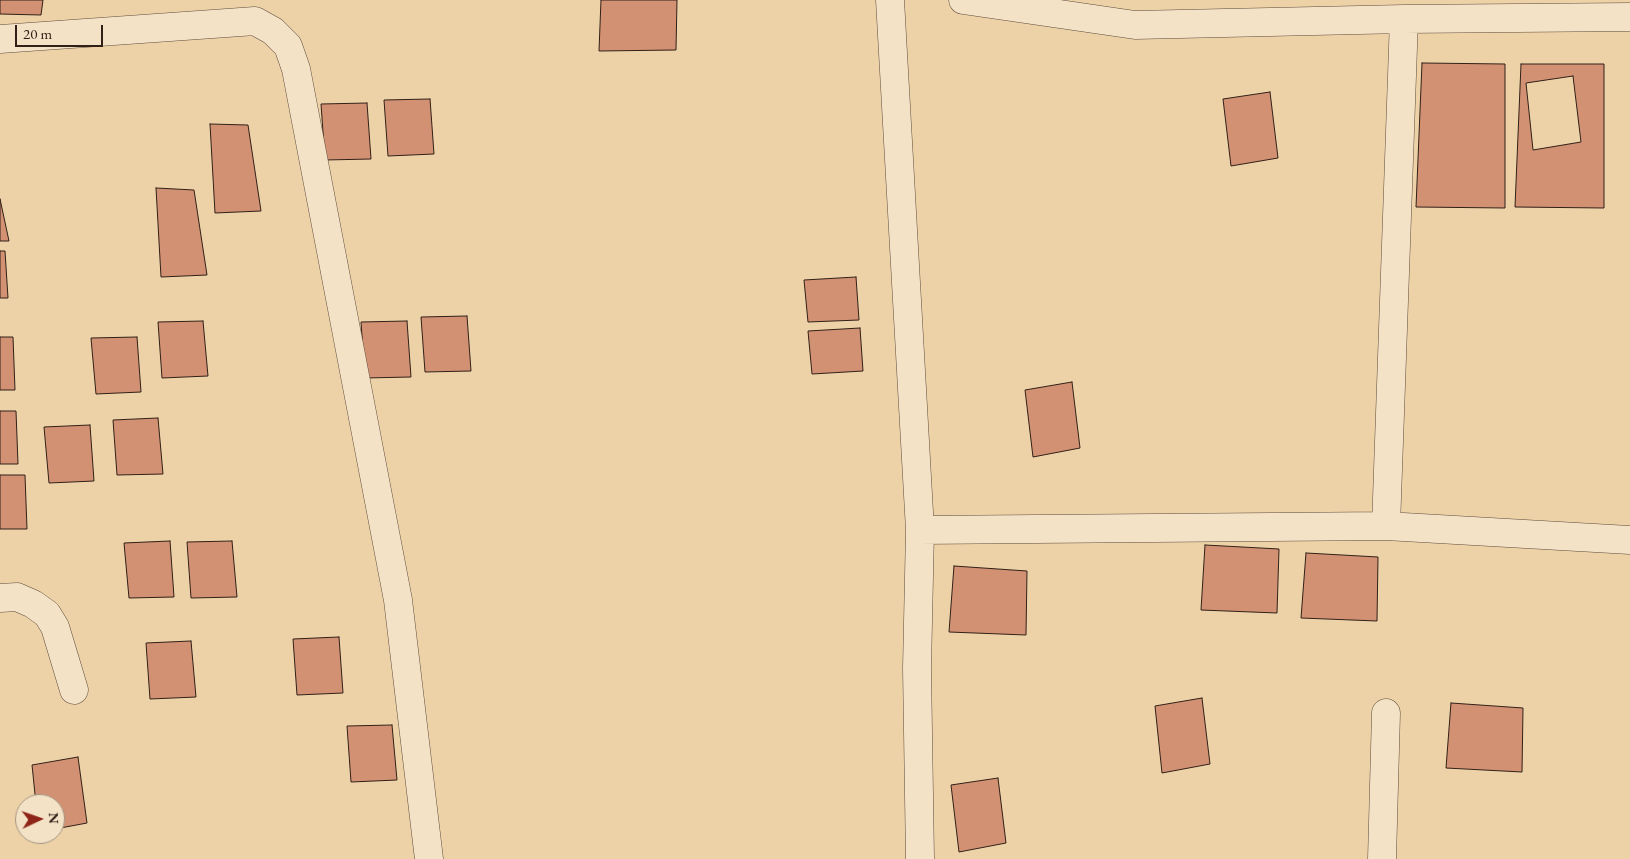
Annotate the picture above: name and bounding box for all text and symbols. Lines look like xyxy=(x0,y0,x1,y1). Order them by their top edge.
scale bar xyxy=(18,15,105,47)
text: 20 m xyxy=(23,24,52,43)
north arrow xyxy=(15,794,65,844)
text: N xyxy=(45,812,63,824)

